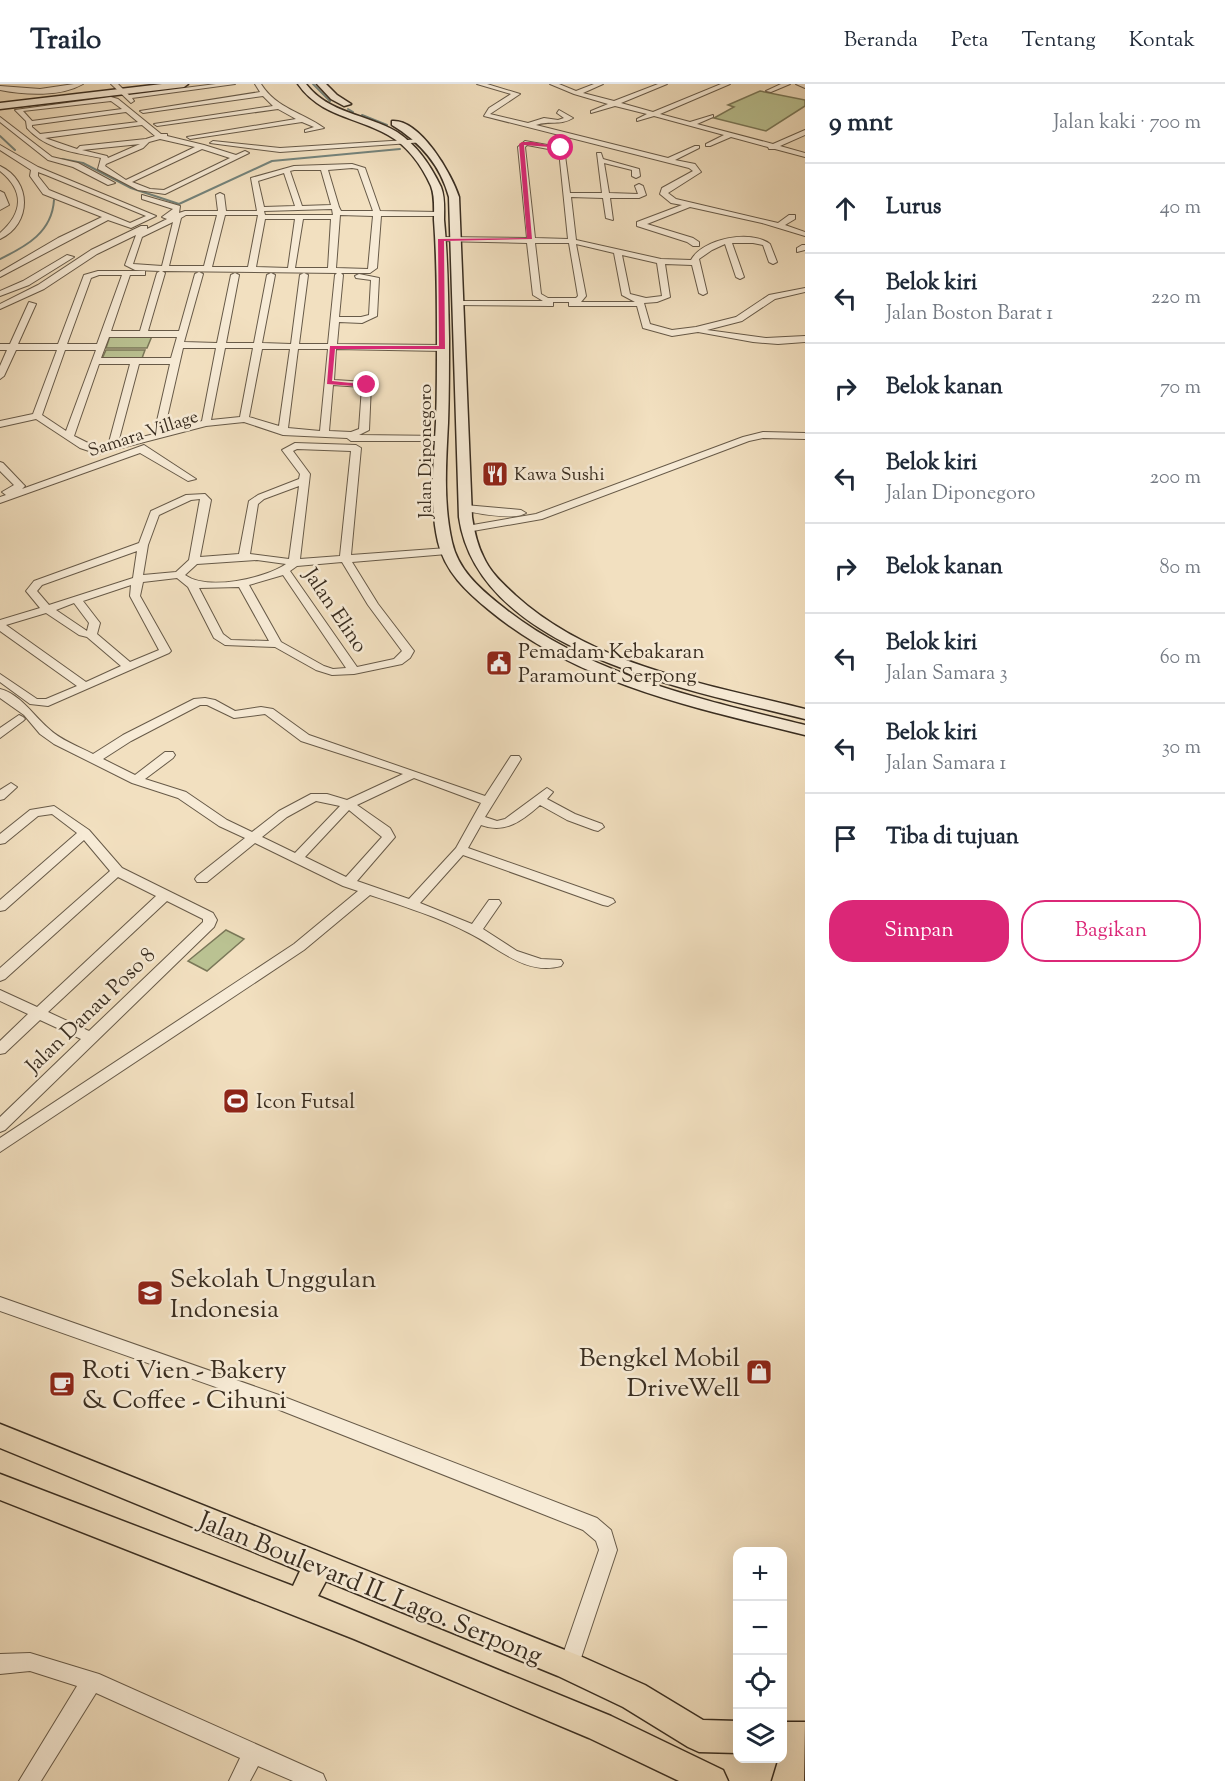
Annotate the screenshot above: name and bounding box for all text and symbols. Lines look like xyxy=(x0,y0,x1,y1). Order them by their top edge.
text: Trailo xyxy=(30,21,101,61)
text: Beranda xyxy=(844,26,918,56)
text: Peta xyxy=(951,26,989,56)
text: Tentang xyxy=(1022,26,1096,56)
text: Kontak xyxy=(1129,26,1195,56)
text: 9 mnt xyxy=(829,105,893,142)
text: Jalan kaki · 700 m xyxy=(1053,109,1201,138)
route start xyxy=(547,134,573,160)
icon: ahead xyxy=(829,192,862,225)
text: Lurus xyxy=(886,192,942,224)
text: 40 m xyxy=(1160,194,1201,223)
text: Belok kiri xyxy=(886,268,977,300)
icon: left xyxy=(829,282,862,315)
text: 220 m xyxy=(1151,284,1201,313)
text: Jalan Boston Barat 1 xyxy=(886,300,1053,329)
route end xyxy=(353,371,379,397)
icon: right xyxy=(829,372,862,405)
text: Belok kanan xyxy=(886,372,1003,404)
text: 70 m xyxy=(1160,374,1201,403)
street label: Jalan Diponegoro xyxy=(414,384,440,519)
street label: Samara Village xyxy=(85,405,202,465)
text: Belok kiri xyxy=(886,448,977,480)
restaurant icon: Kawa Sushi xyxy=(480,459,510,489)
icon: left xyxy=(829,462,862,495)
place label: Kawa Sushi xyxy=(514,463,605,489)
text: 200 m xyxy=(1150,464,1201,493)
text: Jalan Diponegoro xyxy=(886,480,1035,509)
icon: right xyxy=(829,552,862,585)
text: Belok kanan xyxy=(886,552,1003,584)
text: 80 m xyxy=(1160,554,1201,583)
street label: Jalan Elino xyxy=(294,562,374,659)
text: Belok kiri xyxy=(886,628,977,660)
place label: Pemadam Kebakaran Paramount Serpong xyxy=(518,638,705,692)
icon: left xyxy=(829,642,862,675)
text: 60 m xyxy=(1160,644,1201,673)
public building icon: Pemadam Kebakaran Paramount Serpong xyxy=(484,648,514,678)
text: Jalan Samara 3 xyxy=(886,660,1008,689)
text: Belok kiri xyxy=(886,718,977,750)
icon: left xyxy=(829,732,862,765)
text: 30 m xyxy=(1162,734,1201,763)
text: Jalan Samara 1 xyxy=(886,750,1006,779)
icon: arrive xyxy=(829,822,862,855)
text: Tiba di tujuan xyxy=(886,822,1019,854)
button: Simpan xyxy=(829,900,1009,962)
button: Bagikan xyxy=(1021,900,1201,962)
street label: Jalan Danau Poso 8 xyxy=(19,942,163,1082)
sports icon: Icon Futsal xyxy=(221,1086,251,1116)
place label: Icon Futsal xyxy=(256,1088,355,1118)
place label: Sekolah Unggulan Indonesia xyxy=(170,1262,376,1329)
school or university icon: Sekolah Unggulan Indonesia xyxy=(135,1278,165,1308)
place label: Bengkel Mobil DriveWell xyxy=(579,1341,740,1408)
place label: Roti Vien - Bakery & Coffee - Cihuni xyxy=(82,1353,287,1420)
shop icon: Bengkel Mobil DriveWell xyxy=(744,1357,774,1387)
cafe icon: Roti Vien - Bakery & Coffee - Cihuni xyxy=(47,1369,77,1399)
street label: Jalan Boulevard IL Lago. Serpong xyxy=(191,1502,548,1675)
map controls xyxy=(733,1547,787,1763)
button: + xyxy=(733,1547,787,1601)
button: − xyxy=(733,1601,787,1655)
button: locate xyxy=(733,1655,787,1709)
button: layers xyxy=(733,1709,787,1763)

